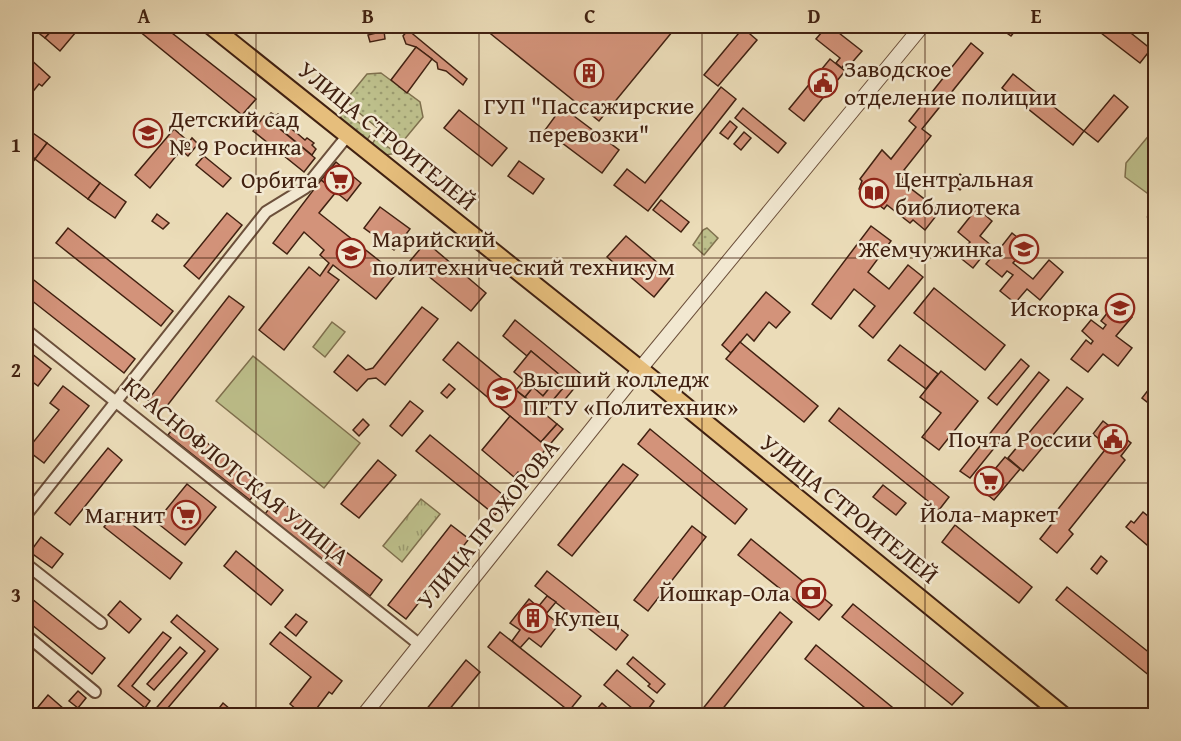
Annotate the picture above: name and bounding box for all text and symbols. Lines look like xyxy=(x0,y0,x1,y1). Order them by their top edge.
text: A xyxy=(138,1,151,30)
text: B xyxy=(362,1,374,30)
text: C xyxy=(584,1,596,30)
text: D xyxy=(807,1,821,30)
text: E xyxy=(1031,1,1042,30)
place label: Заводское отделение полиции xyxy=(844,51,1057,114)
street label: УЛИЦА СТРОИТЕЛЕЙ xyxy=(291,53,484,219)
building icon: ГУП "Пассажирские перевозки" xyxy=(573,57,605,89)
public building icon: Заводское отделение полиции xyxy=(807,67,839,99)
place label: ГУП "Пассажирские перевозки" xyxy=(484,88,694,151)
place label: Детский сад № 9 Росинка xyxy=(168,101,302,164)
school or university icon: Детский сад № 9 Росинка xyxy=(132,117,164,149)
text: 1 xyxy=(11,130,21,159)
place label: Центральная библиотека xyxy=(895,161,1034,224)
place label: Орбита xyxy=(241,162,319,197)
supermarket icon: Орбита xyxy=(323,164,355,196)
library icon: Центральная библиотека xyxy=(858,177,890,209)
place label: Марийский политехнический техникум xyxy=(372,221,675,284)
place label: Жемчужинка xyxy=(857,231,1004,266)
school or university icon: Жемчужинка xyxy=(1008,233,1040,265)
school or university icon: Марийский политехнический техникум xyxy=(335,237,367,269)
place label: Искорка xyxy=(1010,290,1100,325)
school or university icon: Искорка xyxy=(1104,292,1136,324)
text: 2 xyxy=(11,355,21,384)
place label: Высший колледж ПГТУ «Политехник» xyxy=(523,361,738,424)
street label: КРАСНОФЛОТСКАЯ УЛИЦА xyxy=(116,368,357,573)
school or university icon: Высший колледж ПГТУ «Политехник» xyxy=(486,377,518,409)
place label: Почта России xyxy=(948,421,1092,456)
public building icon: Почта России xyxy=(1097,423,1129,455)
street label: УЛИЦА СТРОИТЕЛЕЙ xyxy=(753,426,946,592)
street label: УЛИЦА ПРОХОРОВА xyxy=(408,431,567,616)
supermarket icon: Йола-маркет xyxy=(973,465,1005,497)
place label: Йола-маркет xyxy=(920,496,1059,531)
place label: Магнит xyxy=(85,497,165,532)
supermarket icon: Магнит xyxy=(170,499,202,531)
place label: Йошкар-Ола xyxy=(659,575,791,610)
bank icon: Йошкар-Ола xyxy=(795,577,827,609)
text: 3 xyxy=(11,580,21,609)
place label: Купец xyxy=(554,600,620,635)
building icon: Купец xyxy=(517,602,549,634)

